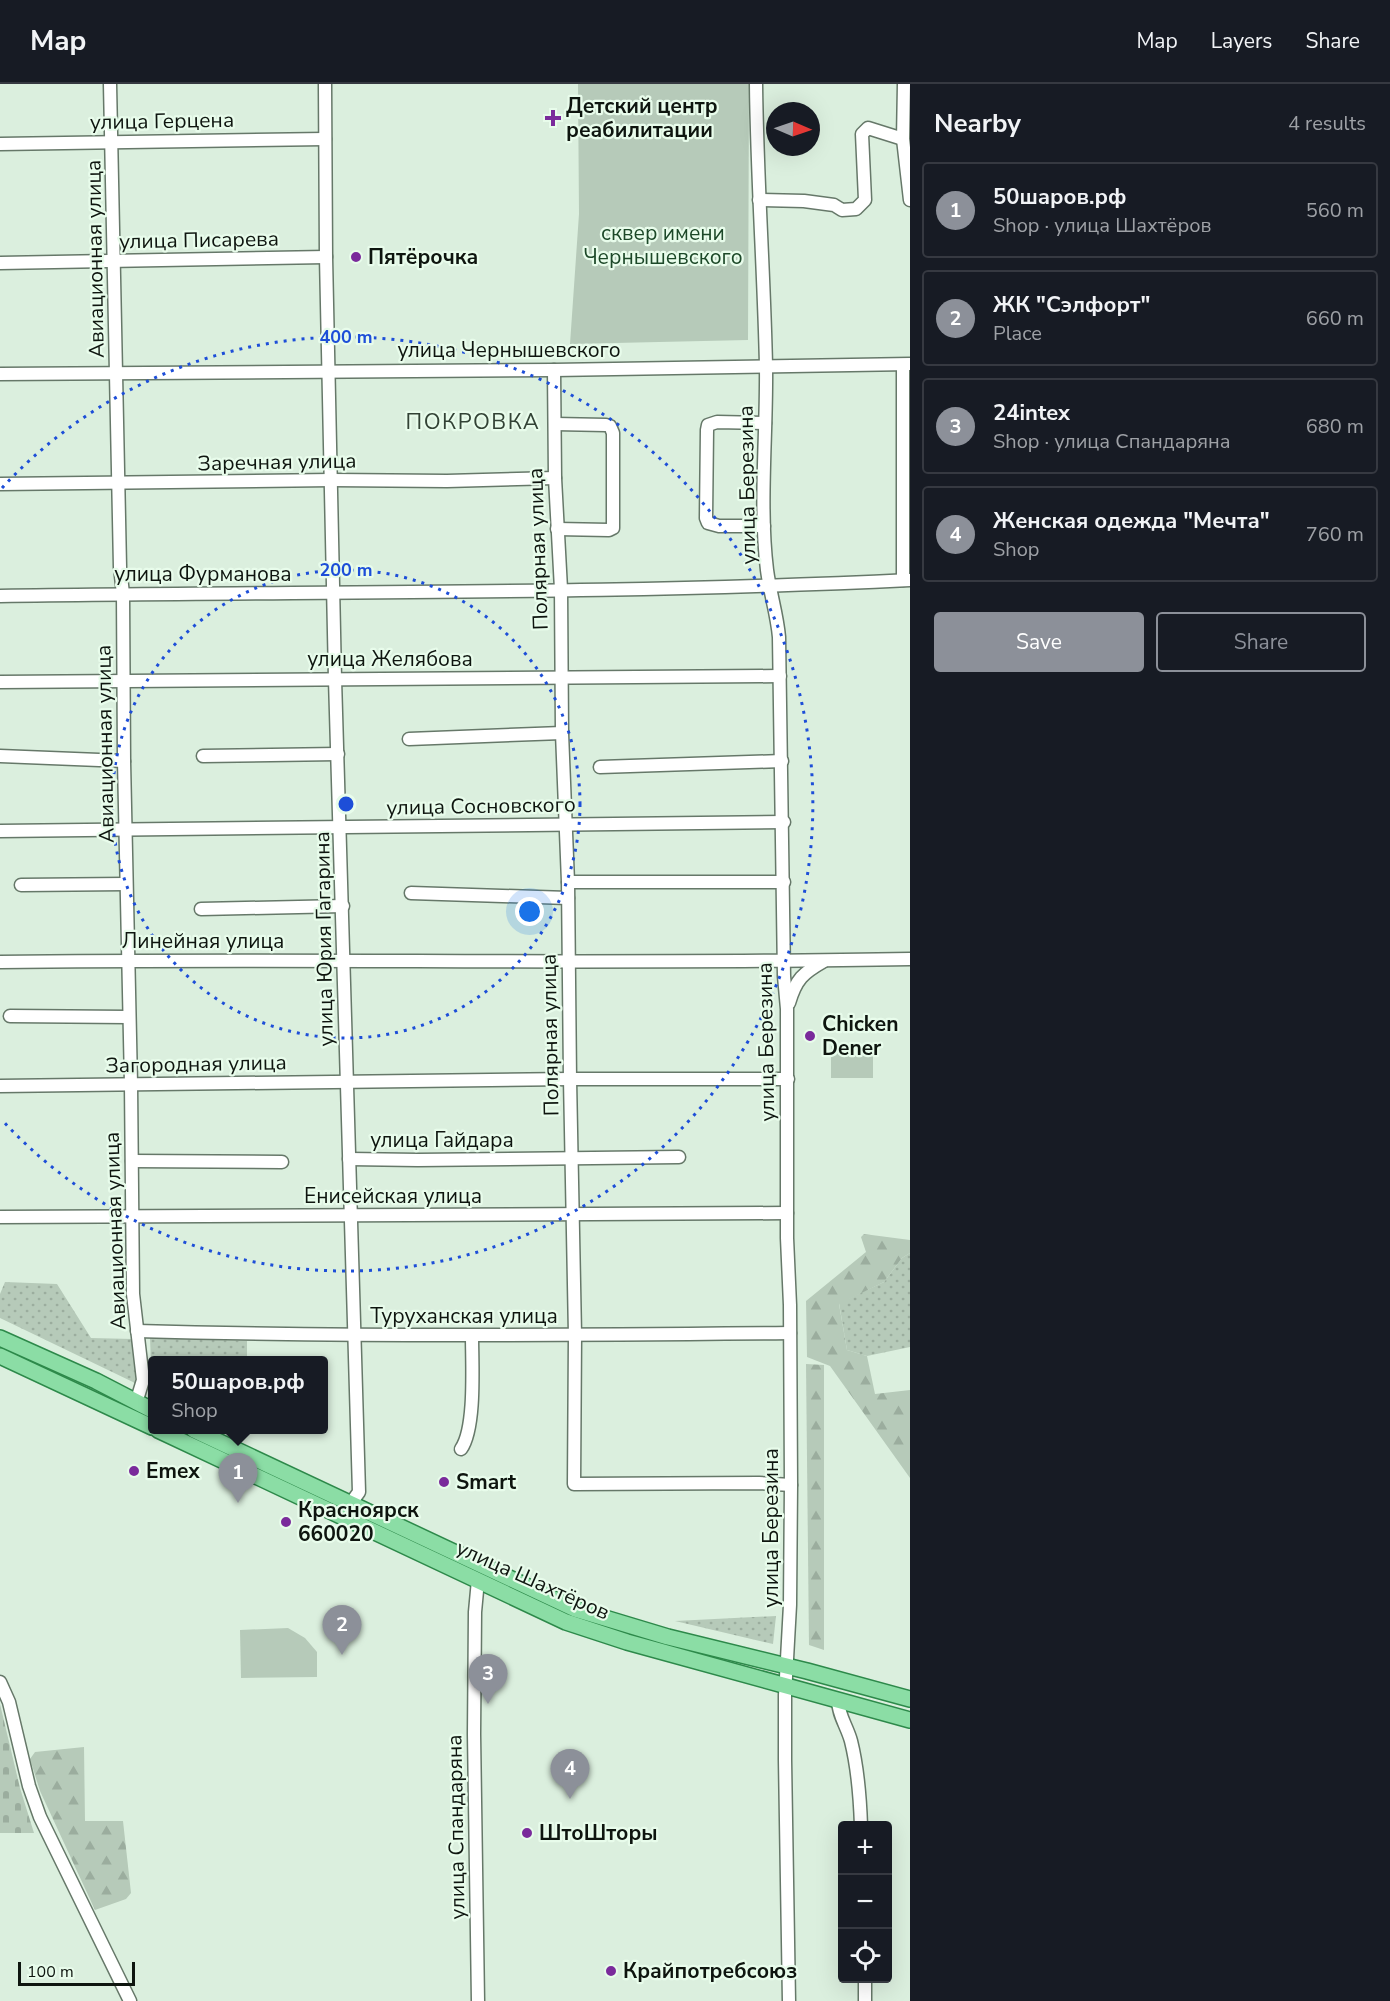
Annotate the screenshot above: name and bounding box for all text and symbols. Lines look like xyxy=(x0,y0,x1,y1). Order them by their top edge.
text: Map xyxy=(30,22,86,60)
text: Map xyxy=(1136,27,1178,55)
text: Layers xyxy=(1211,27,1272,55)
text: Share xyxy=(1305,27,1360,55)
place label: Детский центр реабилитации xyxy=(566,92,718,144)
north arrow xyxy=(766,102,820,156)
street label: улица Герцена xyxy=(90,106,234,136)
text: Nearby xyxy=(934,106,1021,141)
marker: Детский центр реабилитации xyxy=(544,109,562,127)
text: 4 results xyxy=(1288,110,1366,137)
street label: Авиационная улица xyxy=(79,160,111,358)
text: 50шаров.рф xyxy=(993,182,1126,212)
text: 1 xyxy=(950,197,962,224)
text: 560 m xyxy=(1306,197,1364,224)
text: Shop · улица Шахтёров xyxy=(993,212,1212,239)
park label: сквер имени Чернышевского xyxy=(583,219,743,271)
street label: улица Писарева xyxy=(119,225,279,255)
place label: Пятёрочка xyxy=(368,243,478,271)
marker: Пятёрочка xyxy=(349,250,363,264)
text: ЖК "Сэлфорт" xyxy=(993,290,1150,320)
text: 2 xyxy=(950,305,962,332)
text: 660 m xyxy=(1306,305,1364,332)
text: Place xyxy=(993,320,1042,347)
text: 400 m xyxy=(319,325,373,349)
street label: улица Чернышевского xyxy=(397,336,621,364)
text: 24intex xyxy=(993,398,1070,428)
street label: улица Березина xyxy=(732,405,762,565)
district label: ПОКРОВКА xyxy=(406,407,540,437)
text: 3 xyxy=(950,413,962,440)
text: 680 m xyxy=(1306,413,1364,440)
text: Shop · улица Спандаряна xyxy=(993,428,1231,455)
street label: Заречная улица xyxy=(197,447,357,477)
street label: Полярная улица xyxy=(521,467,555,631)
text: Женская одежда "Мечта" xyxy=(993,506,1270,536)
text: 4 xyxy=(950,521,962,548)
text: 760 m xyxy=(1306,521,1364,548)
text: Shop xyxy=(993,536,1039,563)
text: 200 m xyxy=(319,558,373,582)
street label: улица Фурманова xyxy=(114,560,292,588)
button: Save xyxy=(934,612,1144,672)
button: Share xyxy=(1156,612,1366,672)
street label: Авиационная улица xyxy=(89,645,121,843)
street label: улица Желябова xyxy=(307,645,473,673)
street label: улица Сосновского xyxy=(386,790,576,822)
centre of rings xyxy=(336,794,356,814)
street label: улица Юрия Гагарина xyxy=(308,831,340,1047)
your location xyxy=(515,897,544,926)
street label: Линейная улица xyxy=(122,927,284,955)
street label: Полярная улица xyxy=(535,954,565,1116)
street label: улица Березина xyxy=(751,962,781,1122)
place label: Chicken Dener xyxy=(822,1010,899,1062)
marker: Chicken Dener xyxy=(803,1029,817,1043)
street label: Загородная улица xyxy=(105,1048,287,1080)
street label: улица Гайдара xyxy=(370,1126,514,1154)
street label: Авиационная улица xyxy=(98,1131,132,1331)
street label: Енисейская улица xyxy=(304,1182,482,1210)
street label: Туруханская улица xyxy=(370,1302,558,1330)
popup xyxy=(148,1356,328,1434)
text: 50шаров.рф xyxy=(171,1367,305,1397)
text: Shop xyxy=(171,1397,218,1424)
street label: улица Березина xyxy=(757,1448,785,1608)
pin: 1 xyxy=(218,1454,258,1503)
place label: Emex xyxy=(146,1457,200,1485)
marker: Emex xyxy=(127,1464,141,1478)
place label: Smart xyxy=(456,1468,517,1496)
marker: Smart xyxy=(437,1475,451,1489)
place label: Красноярск 660020 xyxy=(298,1496,419,1548)
marker: Красноярск 660020 xyxy=(279,1515,293,1529)
street label: улица Шахтёров xyxy=(452,1534,614,1626)
pin: 2 xyxy=(322,1606,362,1655)
pin: 3 xyxy=(468,1654,508,1704)
street label: улица Спандаряна xyxy=(440,1734,472,1920)
pin: 4 xyxy=(550,1750,590,1799)
place label: ШтоШторы xyxy=(539,1819,658,1847)
map controls xyxy=(838,1821,892,1983)
button: + xyxy=(838,1821,892,1875)
marker: ШтоШторы xyxy=(520,1826,534,1840)
button: − xyxy=(838,1875,892,1929)
button: locate xyxy=(838,1929,892,1983)
place label: Крайпотребсоюз xyxy=(623,1957,797,1985)
scale bar xyxy=(18,1959,135,1986)
text: 100 m xyxy=(27,1961,74,1983)
marker: Крайпотребсоюз xyxy=(604,1964,618,1978)

